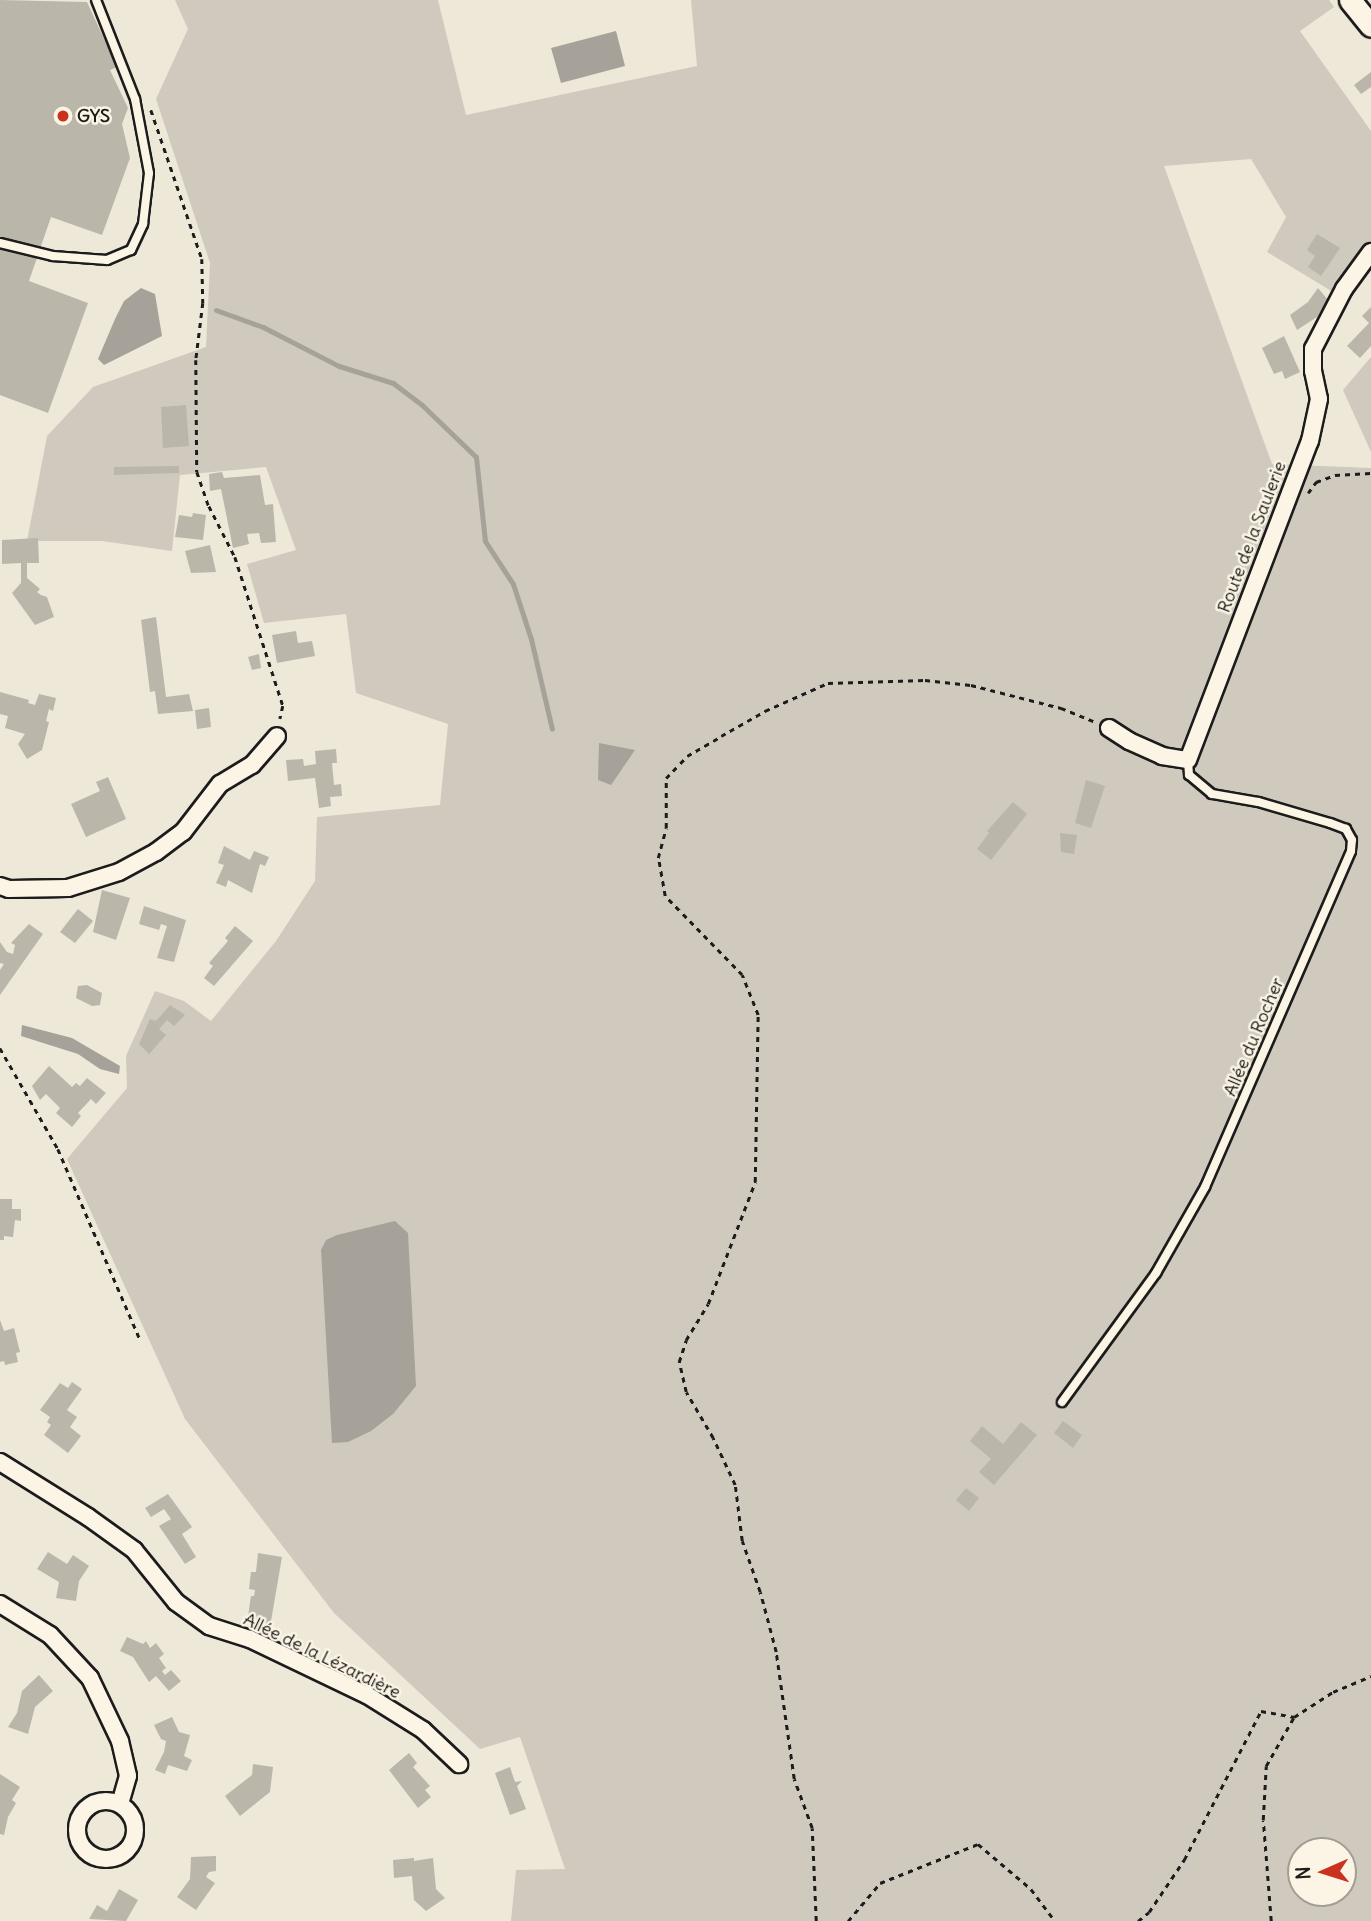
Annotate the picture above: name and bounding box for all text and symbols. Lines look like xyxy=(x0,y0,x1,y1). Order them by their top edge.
place label: GYS xyxy=(77,105,110,127)
marker: GYS xyxy=(55,108,71,124)
street label: Route de la Saulerie xyxy=(1213,458,1291,616)
street label: Allée du Rocher xyxy=(1219,974,1289,1100)
street label: Allée de la Lézardière xyxy=(240,1609,404,1703)
north arrow xyxy=(1287,1837,1357,1907)
text: N xyxy=(1291,1866,1315,1880)

